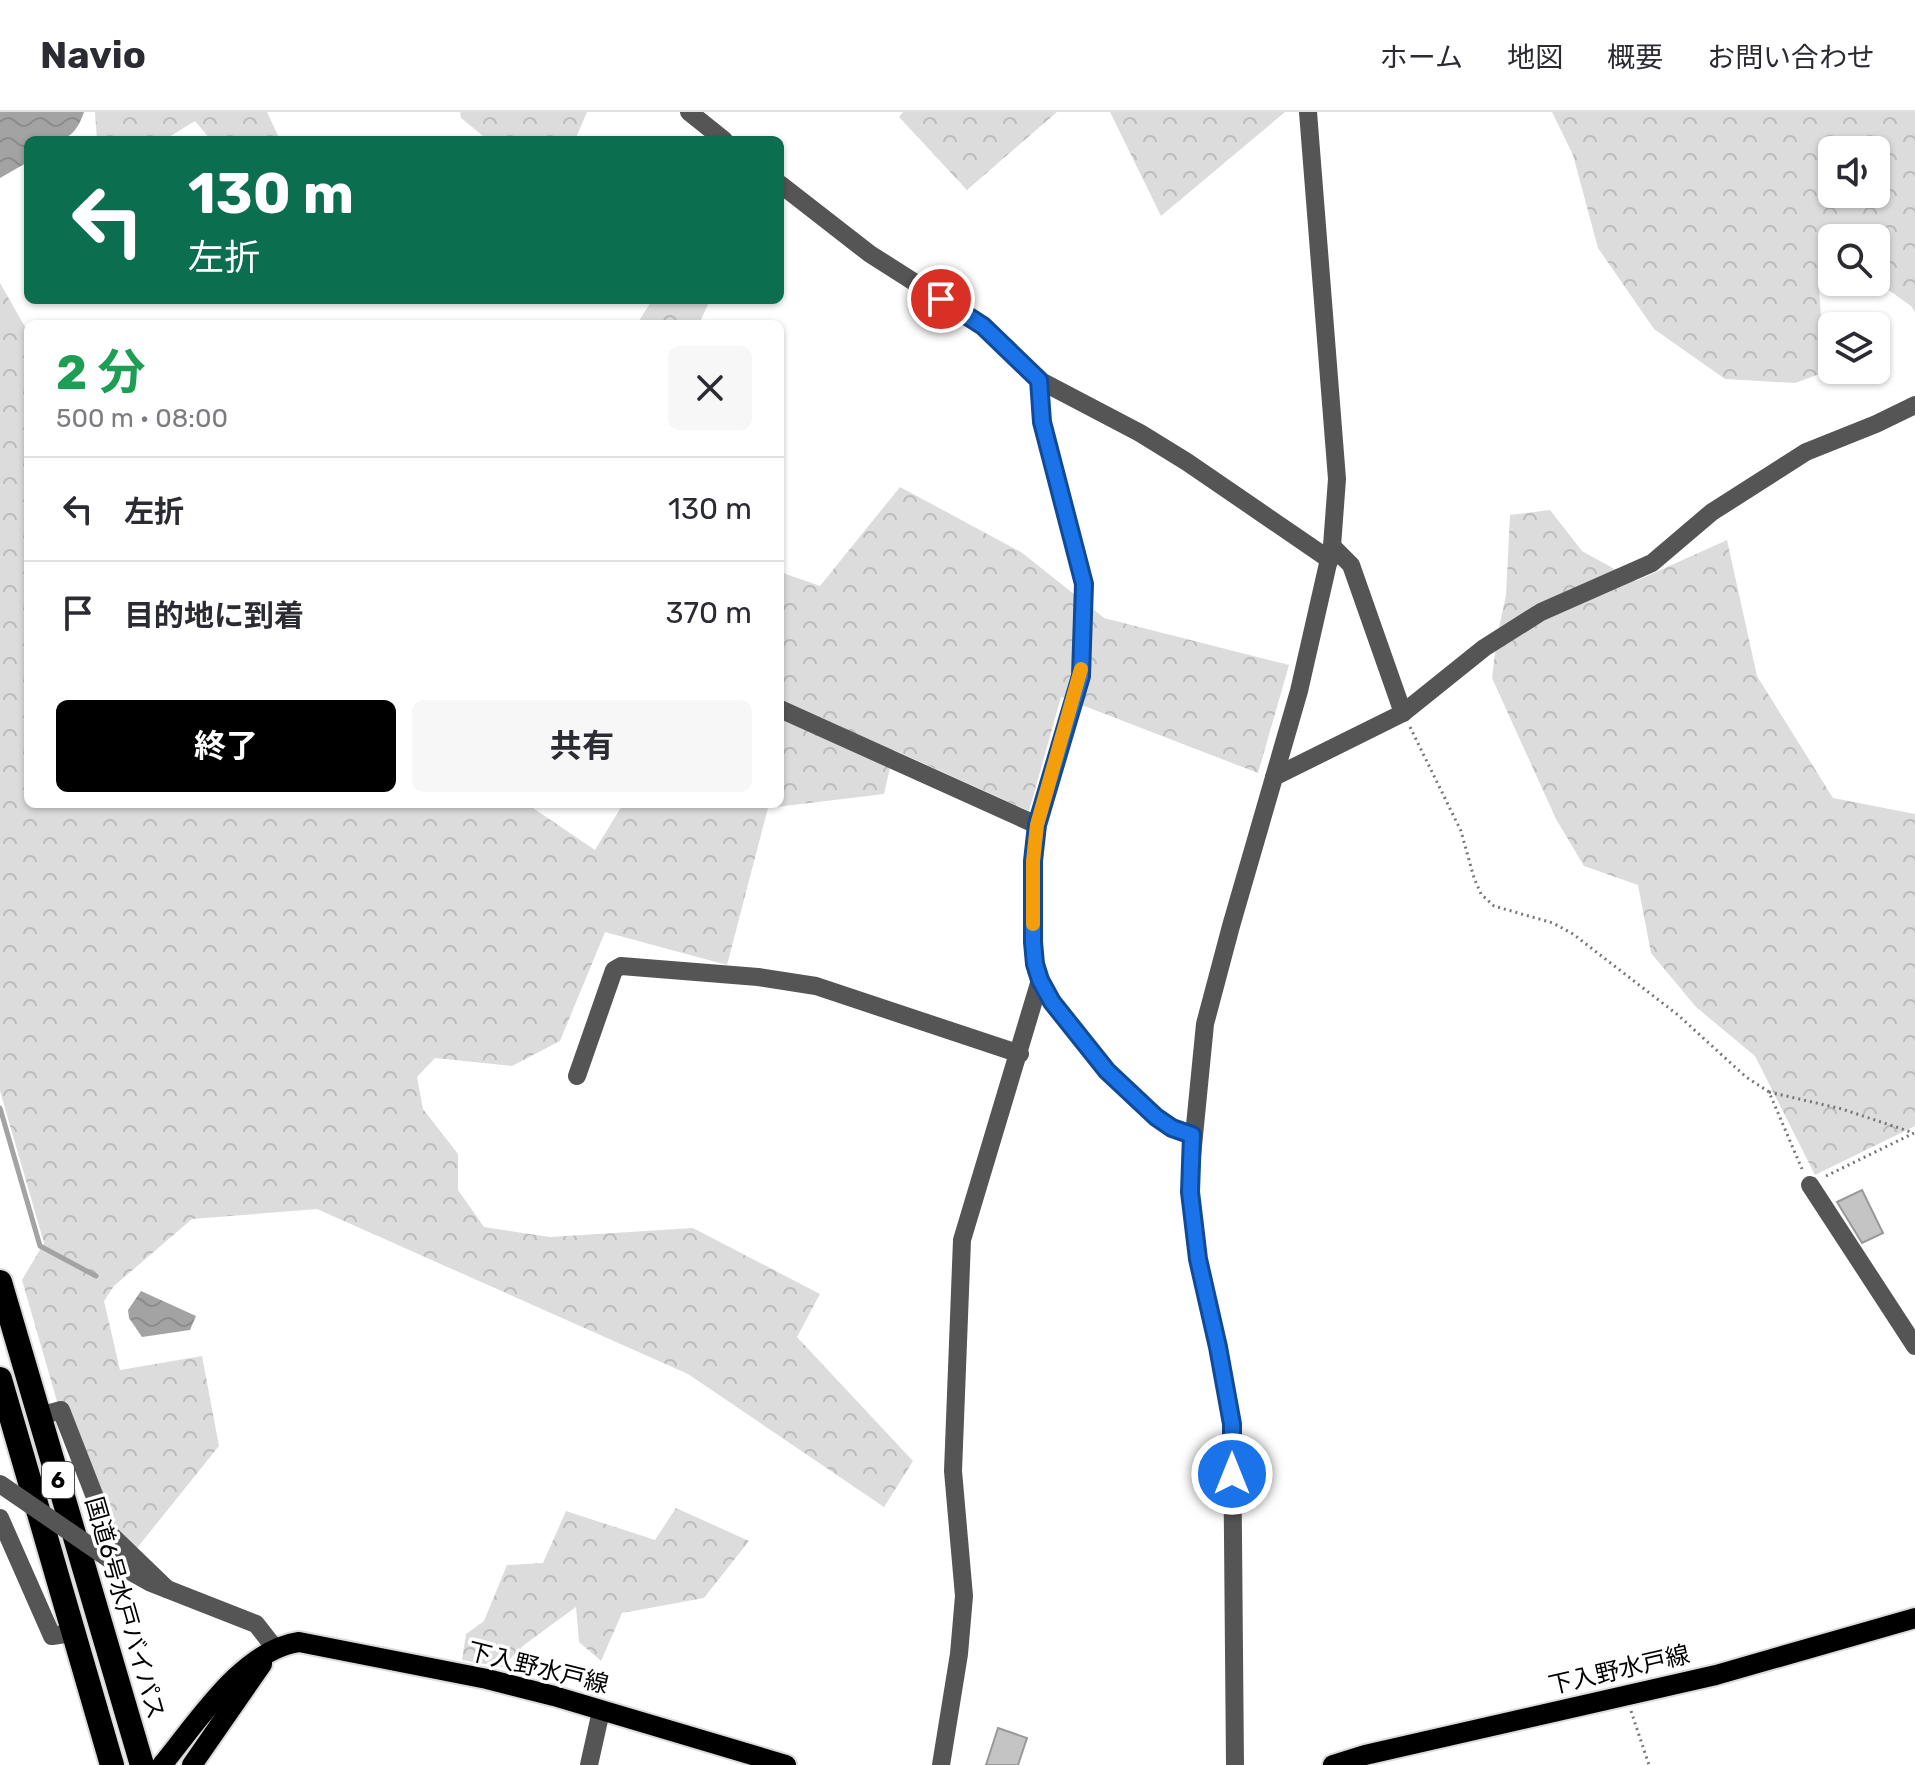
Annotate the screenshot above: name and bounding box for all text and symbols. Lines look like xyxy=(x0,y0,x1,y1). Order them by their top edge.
text: Navio xyxy=(40,32,146,78)
text: ホーム xyxy=(1380,41,1463,74)
text: 地図 xyxy=(1507,41,1563,74)
text: 概要 xyxy=(1607,41,1663,74)
text: お問い合わせ xyxy=(1707,41,1875,74)
map controls xyxy=(1818,136,1890,384)
button: sound xyxy=(1818,136,1890,208)
text: 130 m xyxy=(188,161,354,227)
icon: left xyxy=(56,168,160,272)
button: search xyxy=(1818,224,1890,296)
text: 左折 xyxy=(188,236,260,279)
pin xyxy=(907,265,975,333)
icon: arrive xyxy=(919,277,963,321)
button: layers xyxy=(1818,312,1890,384)
text: 2 分 xyxy=(56,344,145,401)
button: close xyxy=(668,346,752,430)
text: 500 m · 08:00 xyxy=(56,403,228,434)
icon: left xyxy=(56,487,100,531)
text: 130 m xyxy=(668,491,752,527)
text: 左折 xyxy=(124,494,184,530)
icon: arrive xyxy=(56,591,100,635)
text: 370 m xyxy=(666,595,752,631)
text: 目的地に到着 xyxy=(124,598,304,634)
button: 終了 xyxy=(56,700,396,792)
button: 共有 xyxy=(412,700,752,792)
position arrow xyxy=(1190,1432,1274,1516)
road number: 6 xyxy=(42,1462,74,1498)
street label: 国道6号水戸バイパス xyxy=(80,1494,170,1722)
street label: 下入野水戸線 xyxy=(465,1637,611,1699)
street label: 下入野水戸線 xyxy=(1546,1640,1692,1700)

